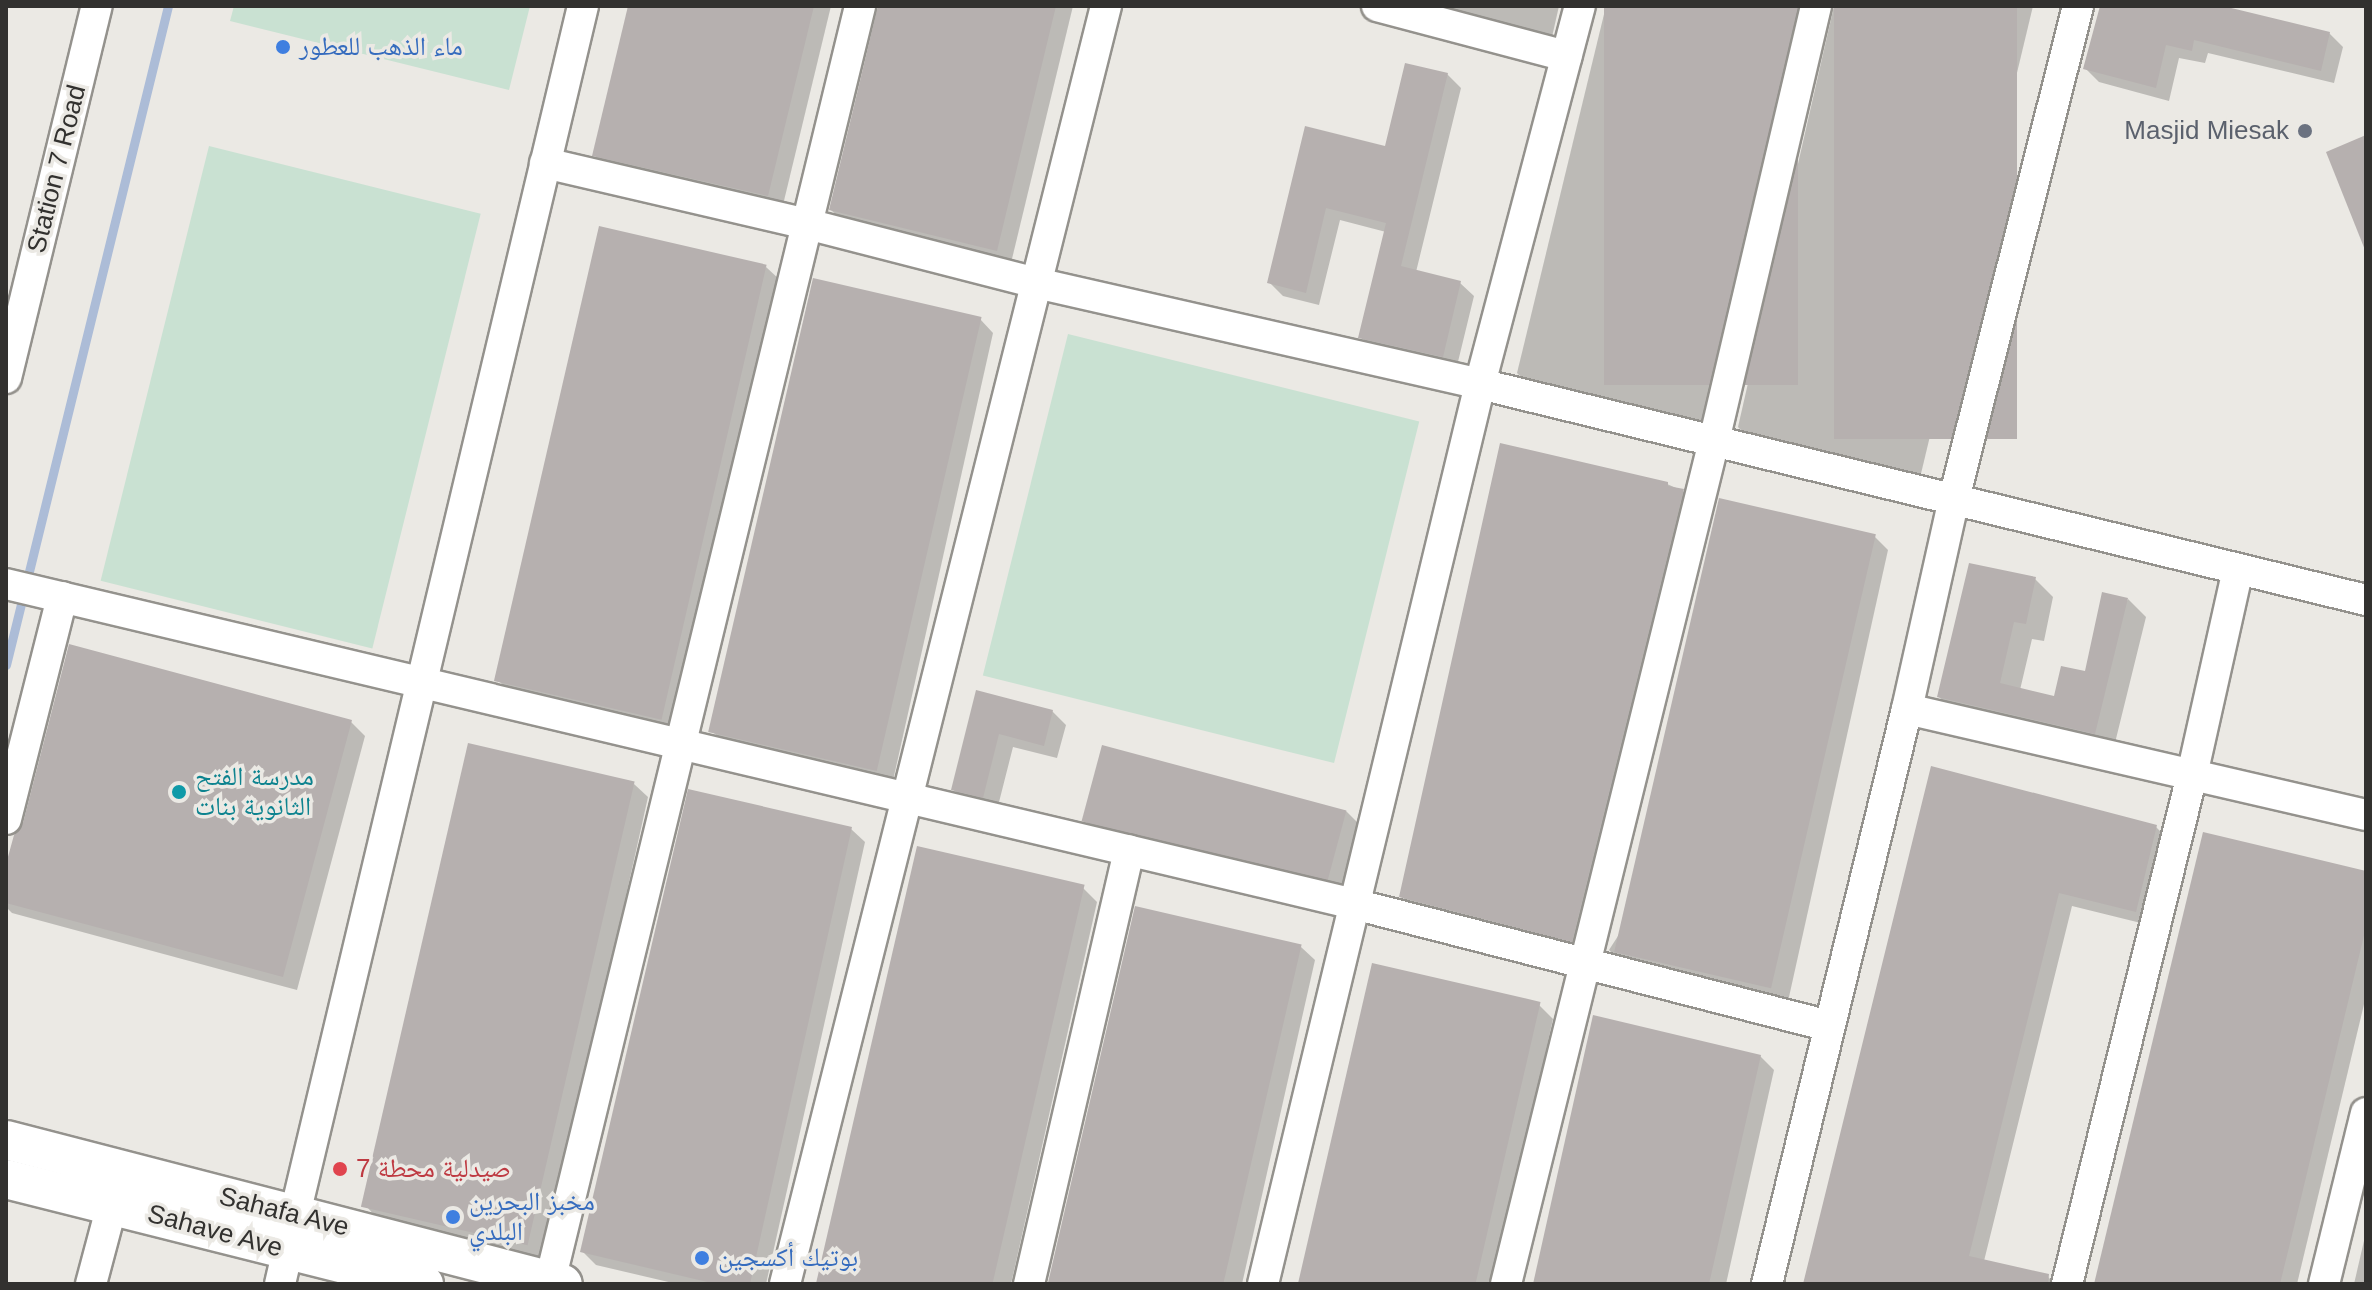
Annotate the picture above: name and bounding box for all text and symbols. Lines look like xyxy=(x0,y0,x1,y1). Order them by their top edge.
place label: ماء الذهب للعطور xyxy=(299,31,463,63)
marker: ماء الذهب للعطور xyxy=(274,38,292,56)
street label: Station 7 Road xyxy=(21,82,93,256)
place label: Masjid Miesak xyxy=(2124,115,2289,147)
marker: Masjid Miesak xyxy=(2296,122,2314,140)
place label: مدرسة الفتح الثانوية بنات xyxy=(195,761,314,822)
marker: مدرسة الفتح الثانوية بنات xyxy=(170,783,188,801)
place label: صيدلية محطة 7 xyxy=(356,1153,511,1185)
marker: صيدلية محطة 7 xyxy=(331,1160,349,1178)
street label: Sahafa Ave xyxy=(215,1181,353,1243)
place label: مخبز البحرين البلدي xyxy=(469,1186,595,1248)
street label: Sahave Ave xyxy=(143,1198,287,1264)
marker: مخبز البحرين البلدي xyxy=(444,1208,462,1226)
place label: بوتيك أكسجين xyxy=(718,1242,858,1274)
marker: بوتيك أكسجين xyxy=(693,1249,711,1267)

